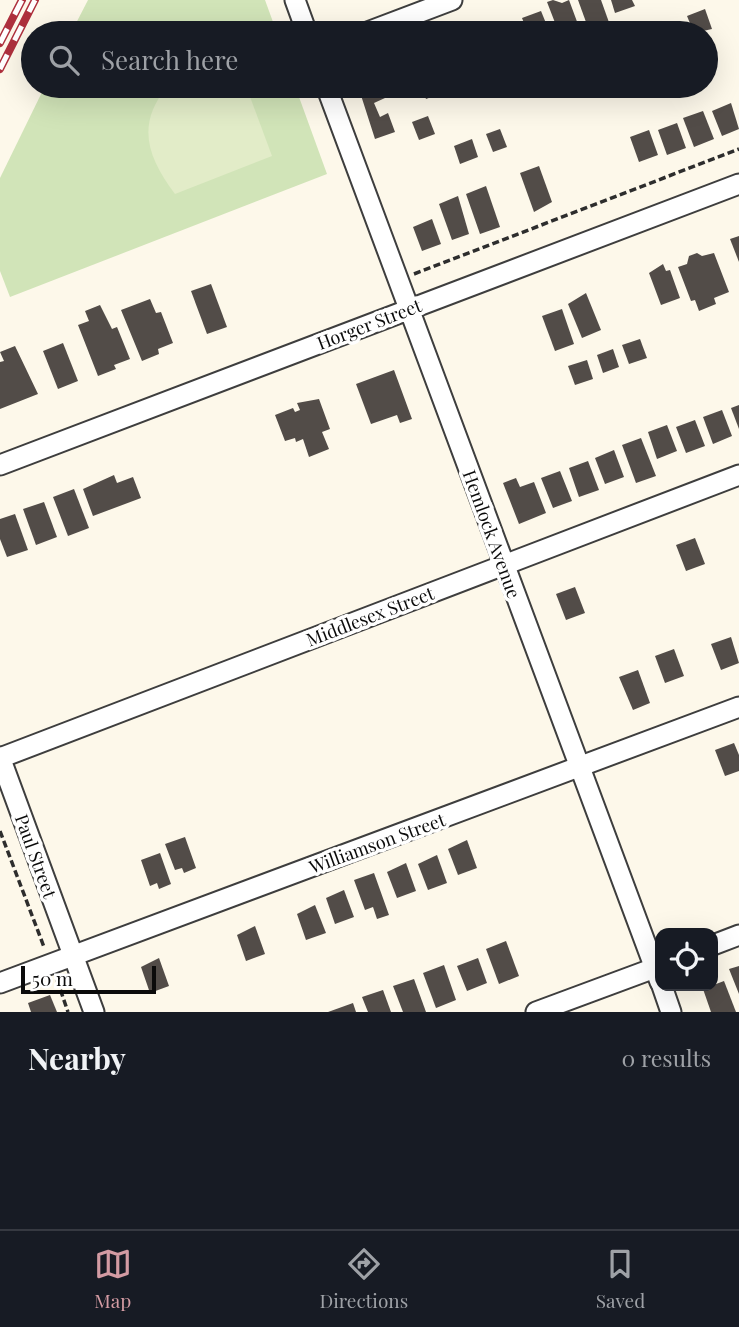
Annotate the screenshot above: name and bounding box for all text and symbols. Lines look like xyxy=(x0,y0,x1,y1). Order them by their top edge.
search box xyxy=(21,21,718,98)
icon: search xyxy=(45,41,83,79)
text: Search here xyxy=(101,42,238,77)
street label: Horger Street xyxy=(313,293,425,355)
street label: Hemlock Avenue xyxy=(458,466,526,602)
street label: Middlesex Street xyxy=(303,580,438,651)
street label: Williamson Street xyxy=(305,807,449,879)
street label: Paul Street xyxy=(10,811,63,902)
map controls xyxy=(655,928,718,991)
button: locate xyxy=(655,928,718,991)
scale bar xyxy=(21,963,156,995)
text: 50 m xyxy=(32,965,73,991)
text: Nearby xyxy=(28,1038,126,1078)
text: 0 results xyxy=(621,1042,711,1073)
tab: Map xyxy=(94,1245,132,1313)
tab: Directions xyxy=(319,1245,408,1313)
tab: Saved xyxy=(596,1245,645,1313)

